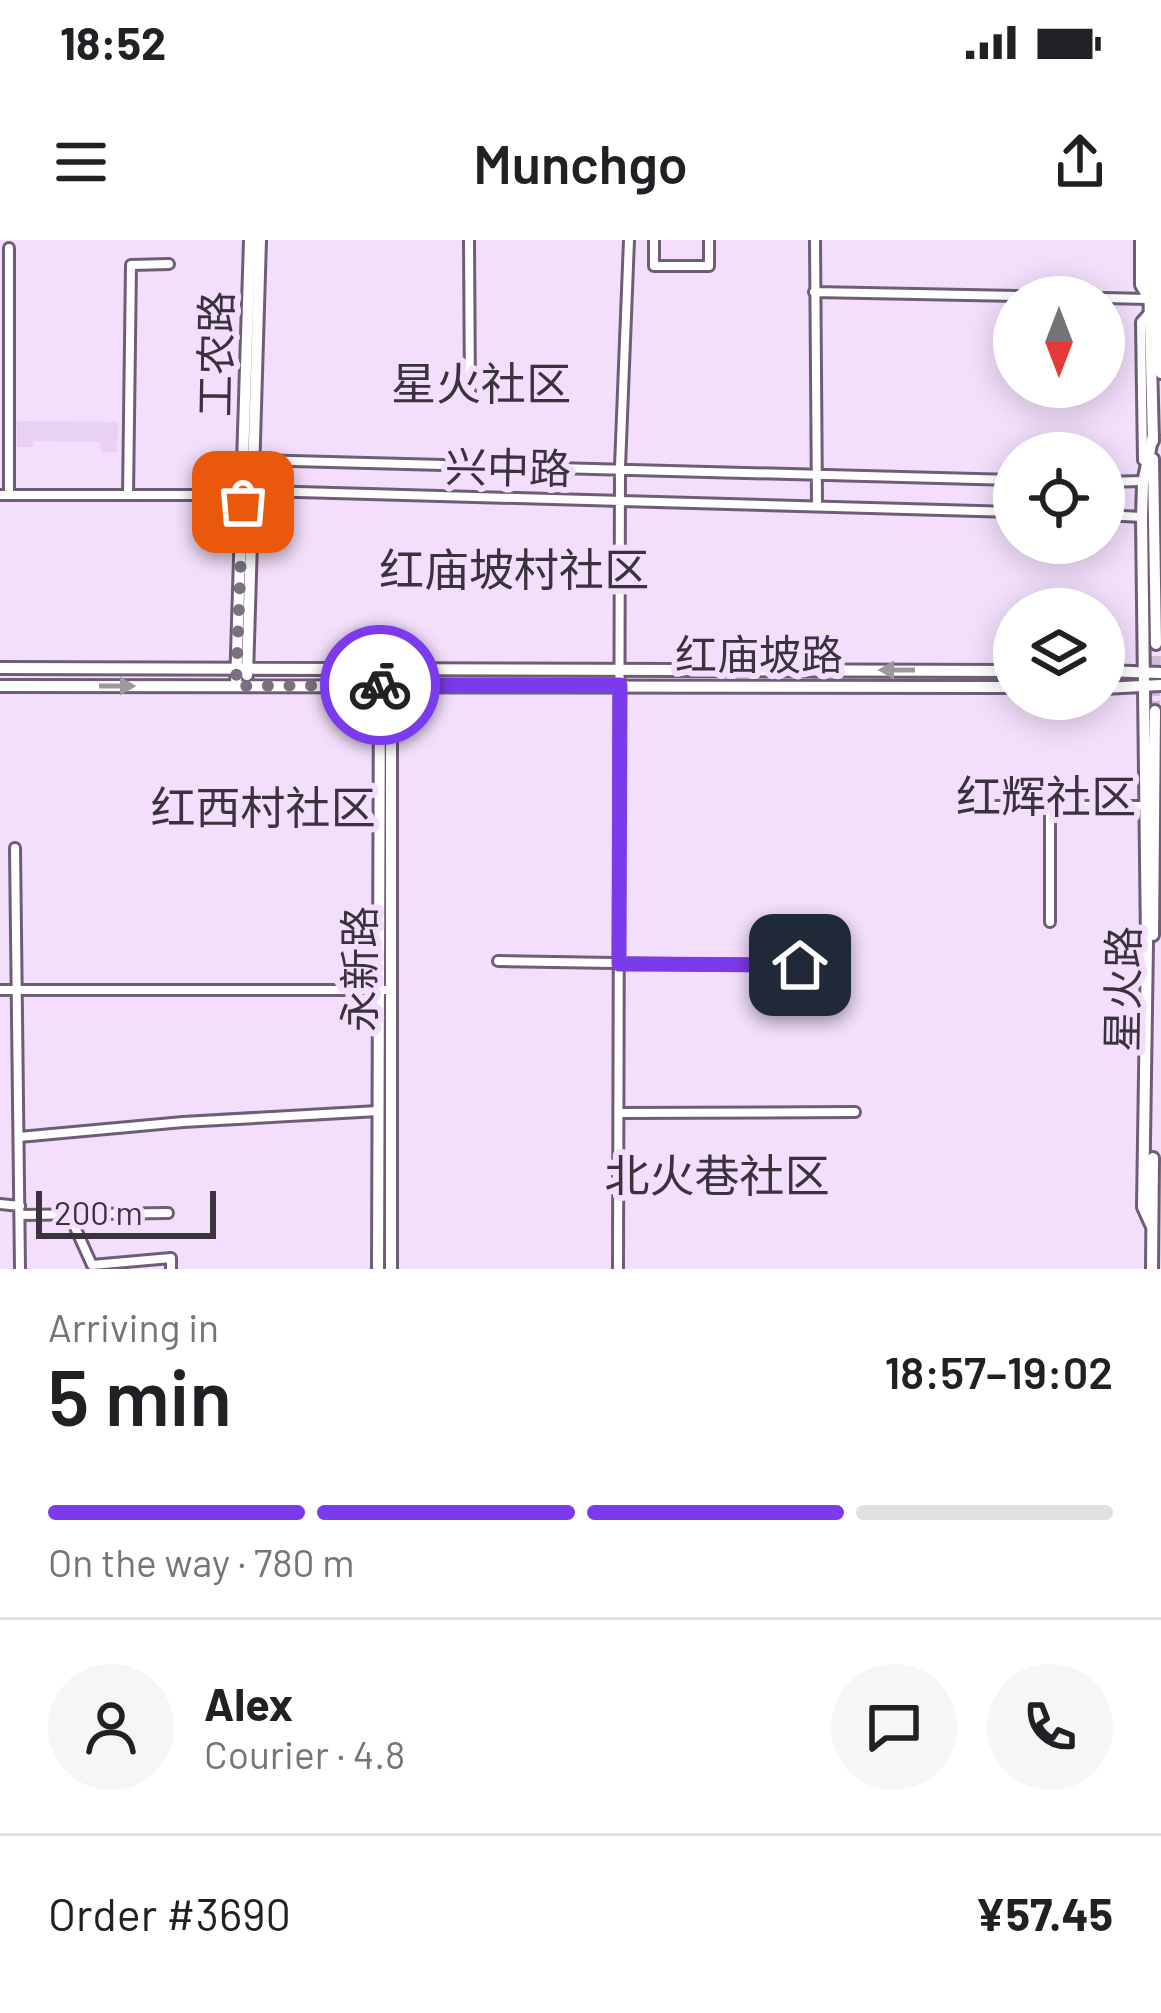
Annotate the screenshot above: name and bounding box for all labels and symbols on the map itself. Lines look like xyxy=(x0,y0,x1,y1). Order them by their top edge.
north arrow xyxy=(993,276,1125,408)
street label: 工农路 xyxy=(188,291,240,417)
district label: 星火社区 xyxy=(391,355,571,409)
street label: 兴中路 xyxy=(445,440,571,492)
pin xyxy=(192,451,294,553)
district label: 红庙坡村社区 xyxy=(379,541,649,595)
courier xyxy=(320,625,440,745)
street label: 红庙坡路 xyxy=(675,628,843,678)
one-way arrow xyxy=(877,660,915,680)
one-way arrow xyxy=(99,676,137,696)
district label: 红辉社区 xyxy=(956,768,1136,822)
district label: 红西村社区 xyxy=(150,779,376,833)
street label: 永新路 xyxy=(333,906,383,1032)
pin xyxy=(749,914,851,1016)
street label: 星火路 xyxy=(1095,926,1147,1052)
district label: 北火巷社区 xyxy=(604,1147,830,1201)
scale bar xyxy=(36,1185,216,1238)

